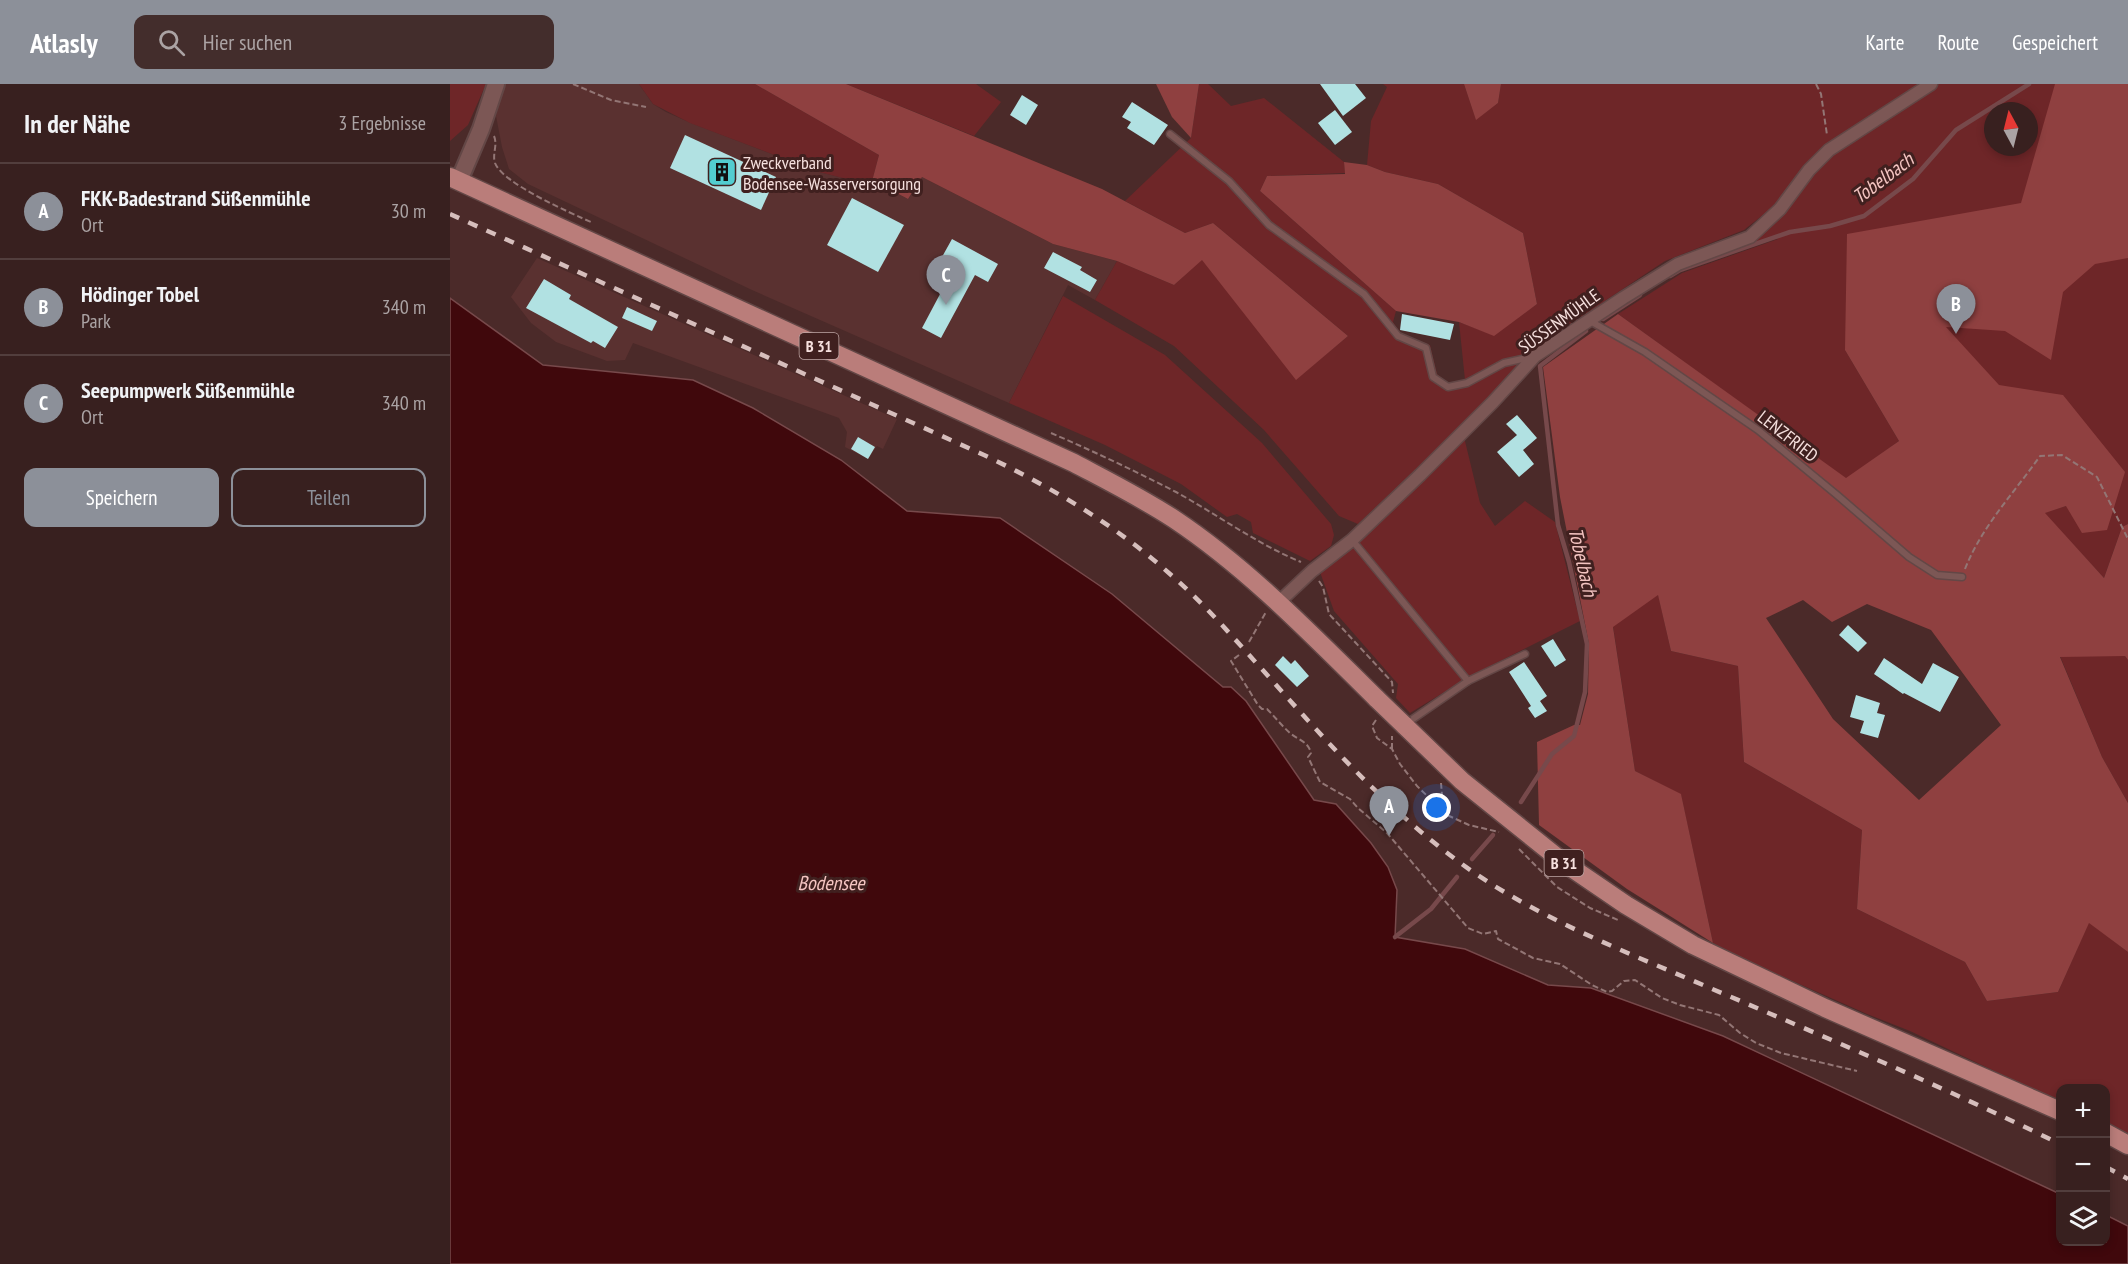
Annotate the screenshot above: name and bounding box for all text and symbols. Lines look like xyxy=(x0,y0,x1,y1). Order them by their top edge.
search box xyxy=(134,15,554,69)
text: Atlasly xyxy=(30,24,98,61)
icon: search xyxy=(155,26,188,59)
text: Hier suchen xyxy=(203,28,292,56)
text: Karte xyxy=(1866,29,1904,56)
text: Route xyxy=(1937,29,1979,56)
text: Gespeichert xyxy=(2012,29,2098,56)
north arrow xyxy=(1984,102,2038,156)
text: In der Nähe xyxy=(24,107,130,140)
text: 3 Ergebnisse xyxy=(338,110,426,136)
water label: Tobelbach xyxy=(1847,146,1920,209)
place label: Zweckverband Bodensee-Wasserversorgung xyxy=(743,151,921,195)
building icon: Zweckverband Bodensee-Wasserversorgung xyxy=(706,156,738,188)
text: FKK-Badestrand Süßenmühle xyxy=(81,184,311,212)
text: A xyxy=(38,198,49,224)
text: 30 m xyxy=(391,198,426,224)
text: Ort xyxy=(81,212,103,238)
pin: C xyxy=(926,256,966,305)
text: Hödinger Tobel xyxy=(81,280,199,308)
street label: SÜSSENMÜHLE xyxy=(1514,284,1604,358)
pin: B xyxy=(1936,284,1976,334)
text: B xyxy=(39,294,48,320)
text: 340 m xyxy=(382,294,426,320)
text: Park xyxy=(81,308,111,334)
road number: B 31 xyxy=(800,333,838,359)
text: Seepumpwerk Süßenmühle xyxy=(81,376,295,404)
text: C xyxy=(39,390,48,416)
text: 340 m xyxy=(382,390,426,416)
text: Ort xyxy=(81,404,103,430)
street label: LENZFRIED xyxy=(1753,405,1823,467)
button: Speichern xyxy=(24,468,219,527)
button: Teilen xyxy=(231,468,426,527)
water label: Tobelbach xyxy=(1562,525,1604,600)
pin: A xyxy=(1370,786,1408,836)
your location xyxy=(1422,793,1451,822)
road number: B 31 xyxy=(1544,850,1584,876)
water label: Bodensee xyxy=(798,870,866,896)
map controls xyxy=(2056,1084,2110,1246)
button: + xyxy=(2056,1084,2110,1138)
button: − xyxy=(2056,1138,2110,1192)
button: layers xyxy=(2056,1192,2110,1246)

